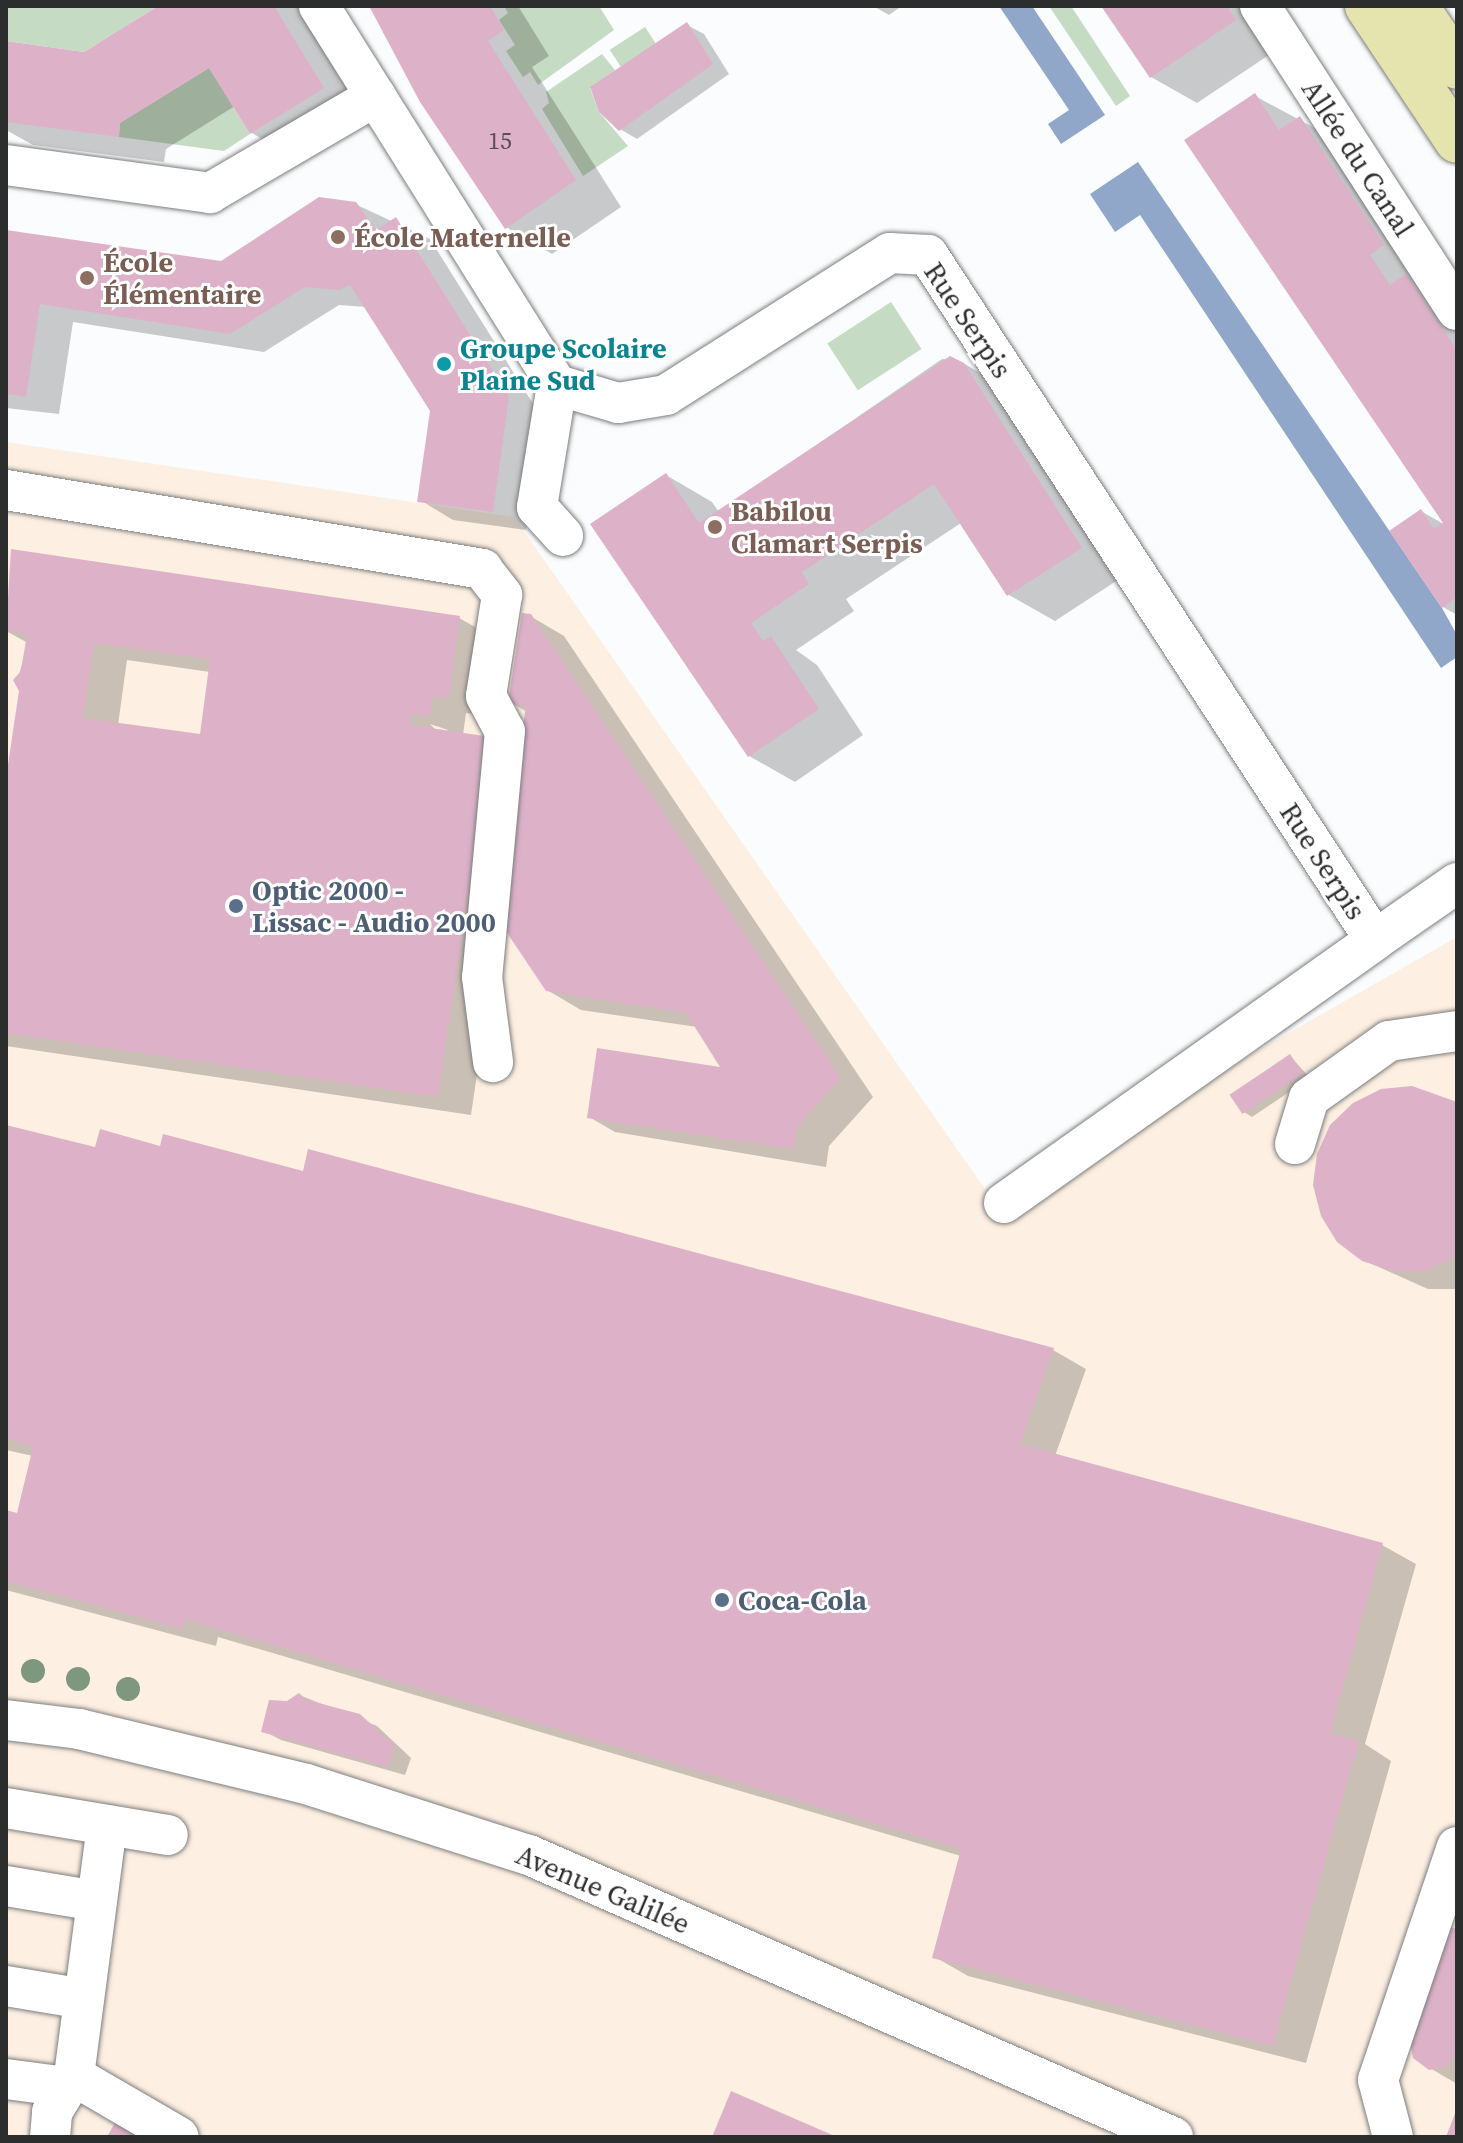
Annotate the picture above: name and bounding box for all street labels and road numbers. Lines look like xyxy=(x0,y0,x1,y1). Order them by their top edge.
street label: Allée du Canal xyxy=(1295,73,1421,243)
street label: Rue Serpis xyxy=(917,256,1019,384)
street label: Rue Serpis xyxy=(1273,796,1373,926)
street label: Avenue Galilée xyxy=(511,1837,695,1941)

